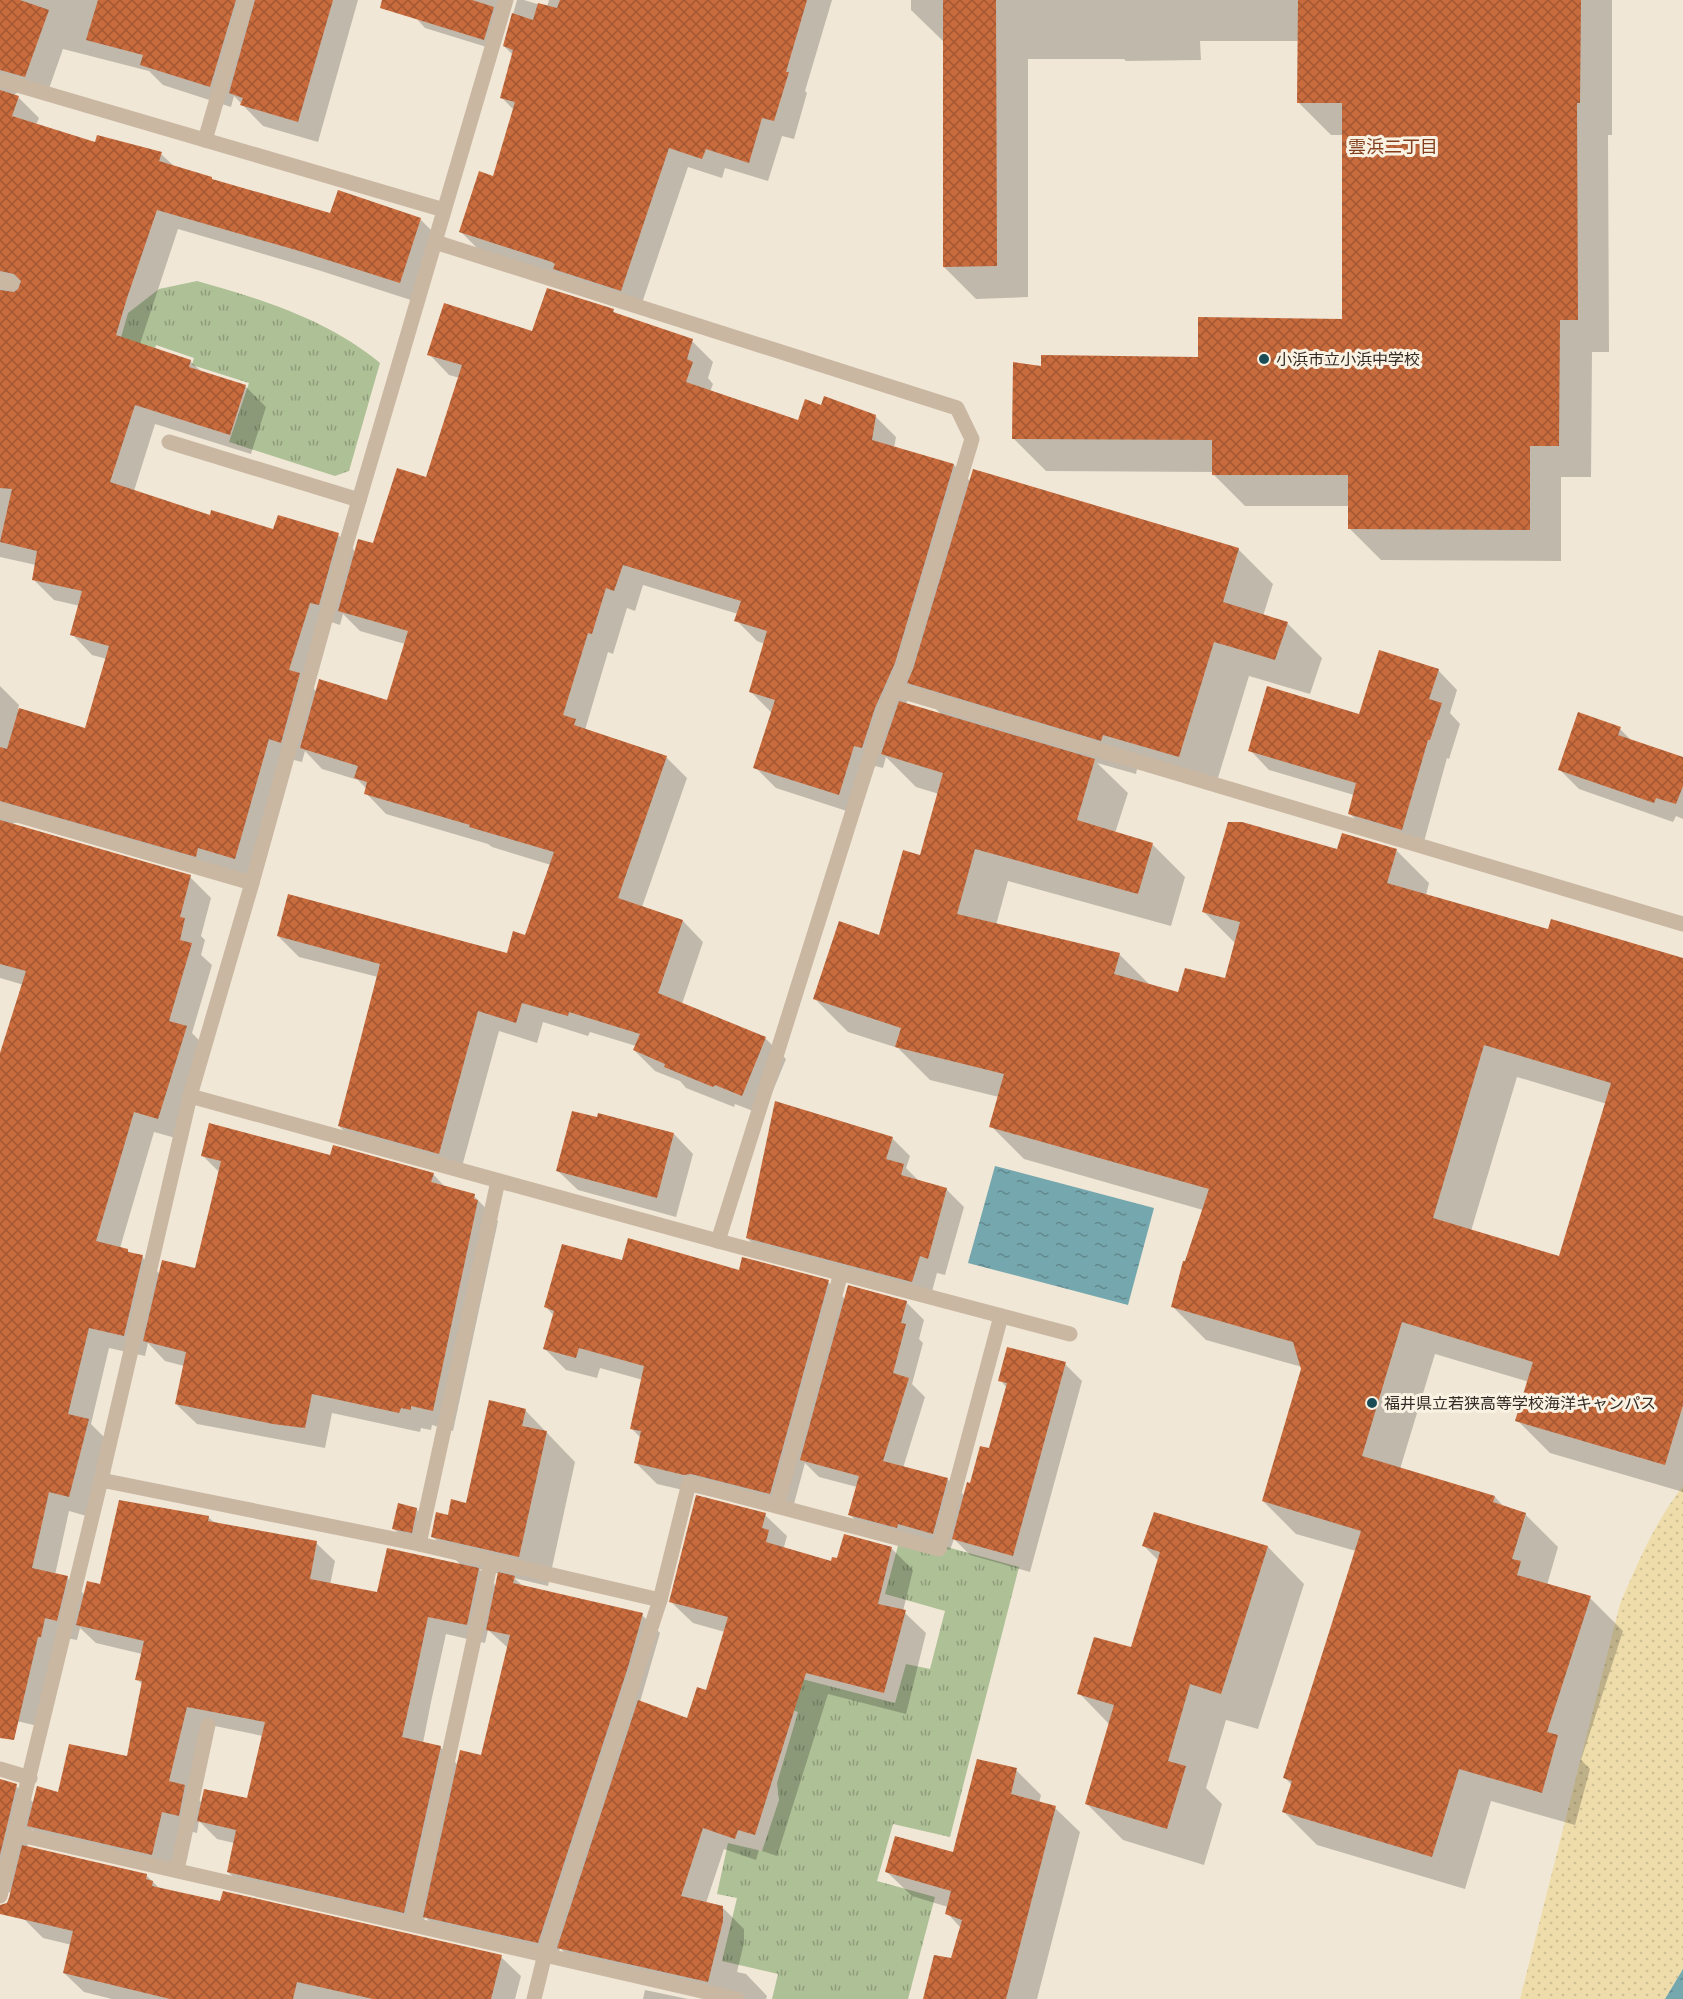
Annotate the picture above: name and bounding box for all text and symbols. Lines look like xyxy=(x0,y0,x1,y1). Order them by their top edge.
district label: 雲浜二丁目 xyxy=(1348,136,1438,157)
place label: 小浜市立小浜中学校 xyxy=(1276,350,1420,369)
marker: 小浜市立小浜中学校 xyxy=(1257,352,1271,366)
place label: 福井県立若狭高等学校海洋キャンパス xyxy=(1384,1394,1656,1413)
marker: 福井県立若狭高等学校海洋キャンパス xyxy=(1365,1396,1379,1410)

